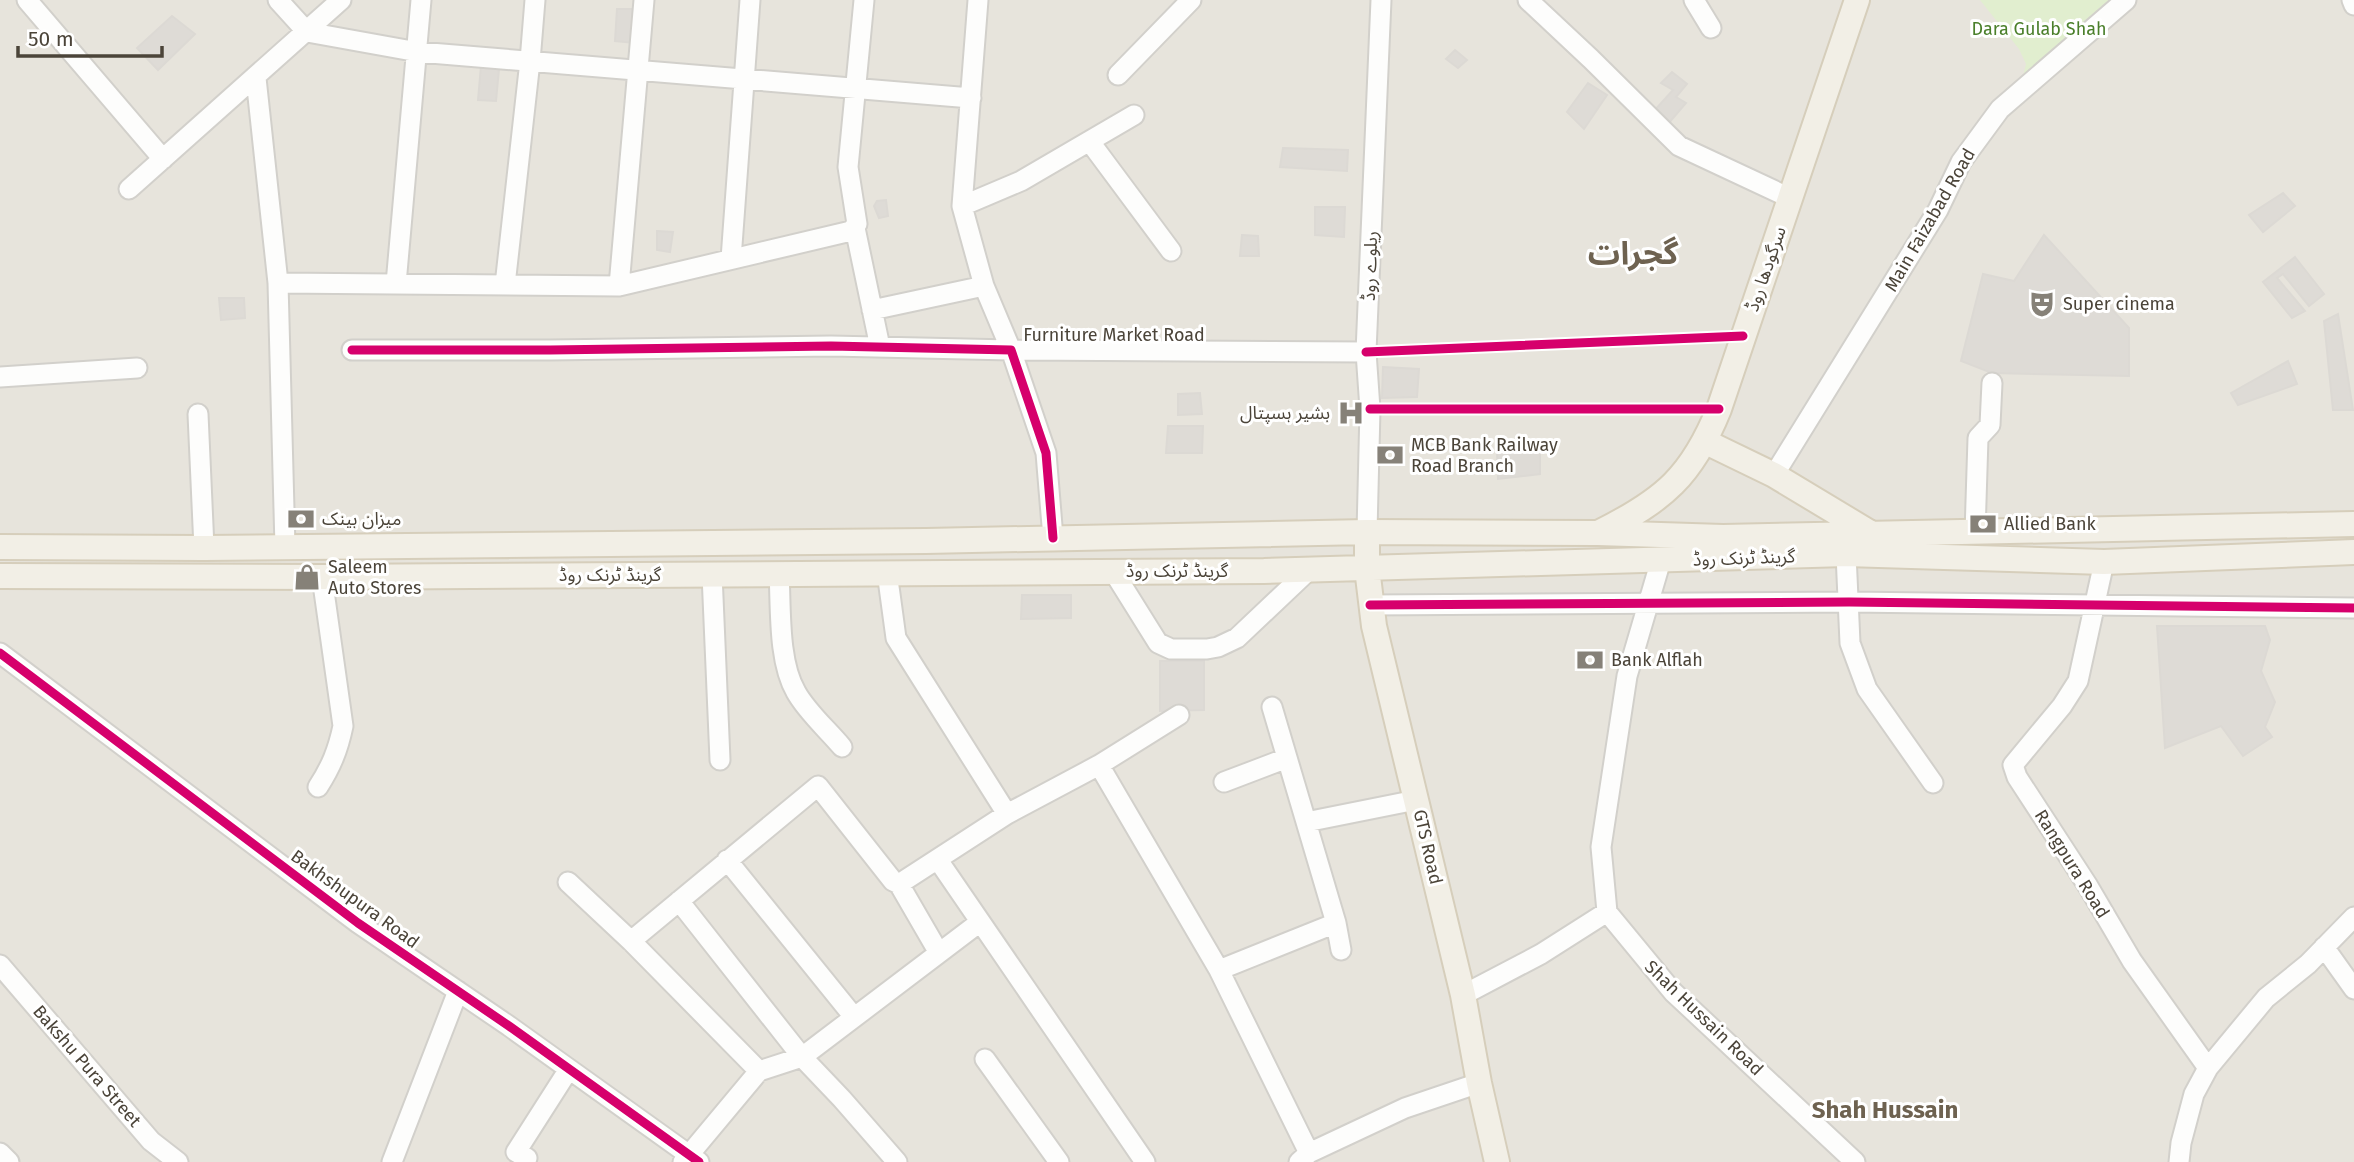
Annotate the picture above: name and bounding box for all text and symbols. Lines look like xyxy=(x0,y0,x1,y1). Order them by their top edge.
scale bar xyxy=(18,14,161,58)
park label: Dara Gulab Shah xyxy=(1971,18,2107,40)
text: 50 m xyxy=(28,26,74,52)
street label: Main Faizabad Road xyxy=(1880,145,1980,295)
street label: سرگودھا روڈ xyxy=(1741,224,1791,314)
street label: ریلوے روڈ xyxy=(1358,230,1382,302)
district label: گجرات xyxy=(1588,234,1679,272)
theatre icon: Super cinema xyxy=(2027,289,2057,319)
place label: Super cinema xyxy=(2063,293,2175,315)
street label: Furniture Market Road xyxy=(1023,324,1205,346)
hospital icon: بشیر ہسپتال xyxy=(1336,398,1366,428)
place label: بشیر ہسپتال xyxy=(1240,402,1330,424)
place label: MCB Bank Railway Road Branch xyxy=(1411,434,1558,477)
bank icon: MCB Bank Railway Road Branch xyxy=(1375,440,1405,470)
bank icon: میزان بینک xyxy=(286,504,316,534)
place label: میزان بینک xyxy=(322,508,402,530)
bank icon: Allied Bank xyxy=(1968,509,1998,539)
place label: Allied Bank xyxy=(2004,513,2097,535)
street label: گرینڈ ٹرنک روڈ xyxy=(1693,545,1796,571)
place label: Saleem Auto Stores xyxy=(328,556,421,599)
street label: گرینڈ ٹرنک روڈ xyxy=(1126,560,1229,582)
shop icon: Saleem Auto Stores xyxy=(292,562,322,592)
street label: گرینڈ ٹرنک روڈ xyxy=(559,564,662,586)
bank icon: Bank Alflah xyxy=(1575,645,1605,675)
place label: Bank Alflah xyxy=(1611,649,1703,671)
street label: Rangpura Road xyxy=(2030,806,2114,922)
street label: GTS Road xyxy=(1409,807,1447,887)
street label: Bakhshupura Road xyxy=(286,845,424,953)
street label: Shah Hussain Road xyxy=(1640,956,1768,1080)
street label: Bakshu Pura Street xyxy=(28,1001,146,1132)
district label: Shah Hussain xyxy=(1812,1096,1958,1124)

